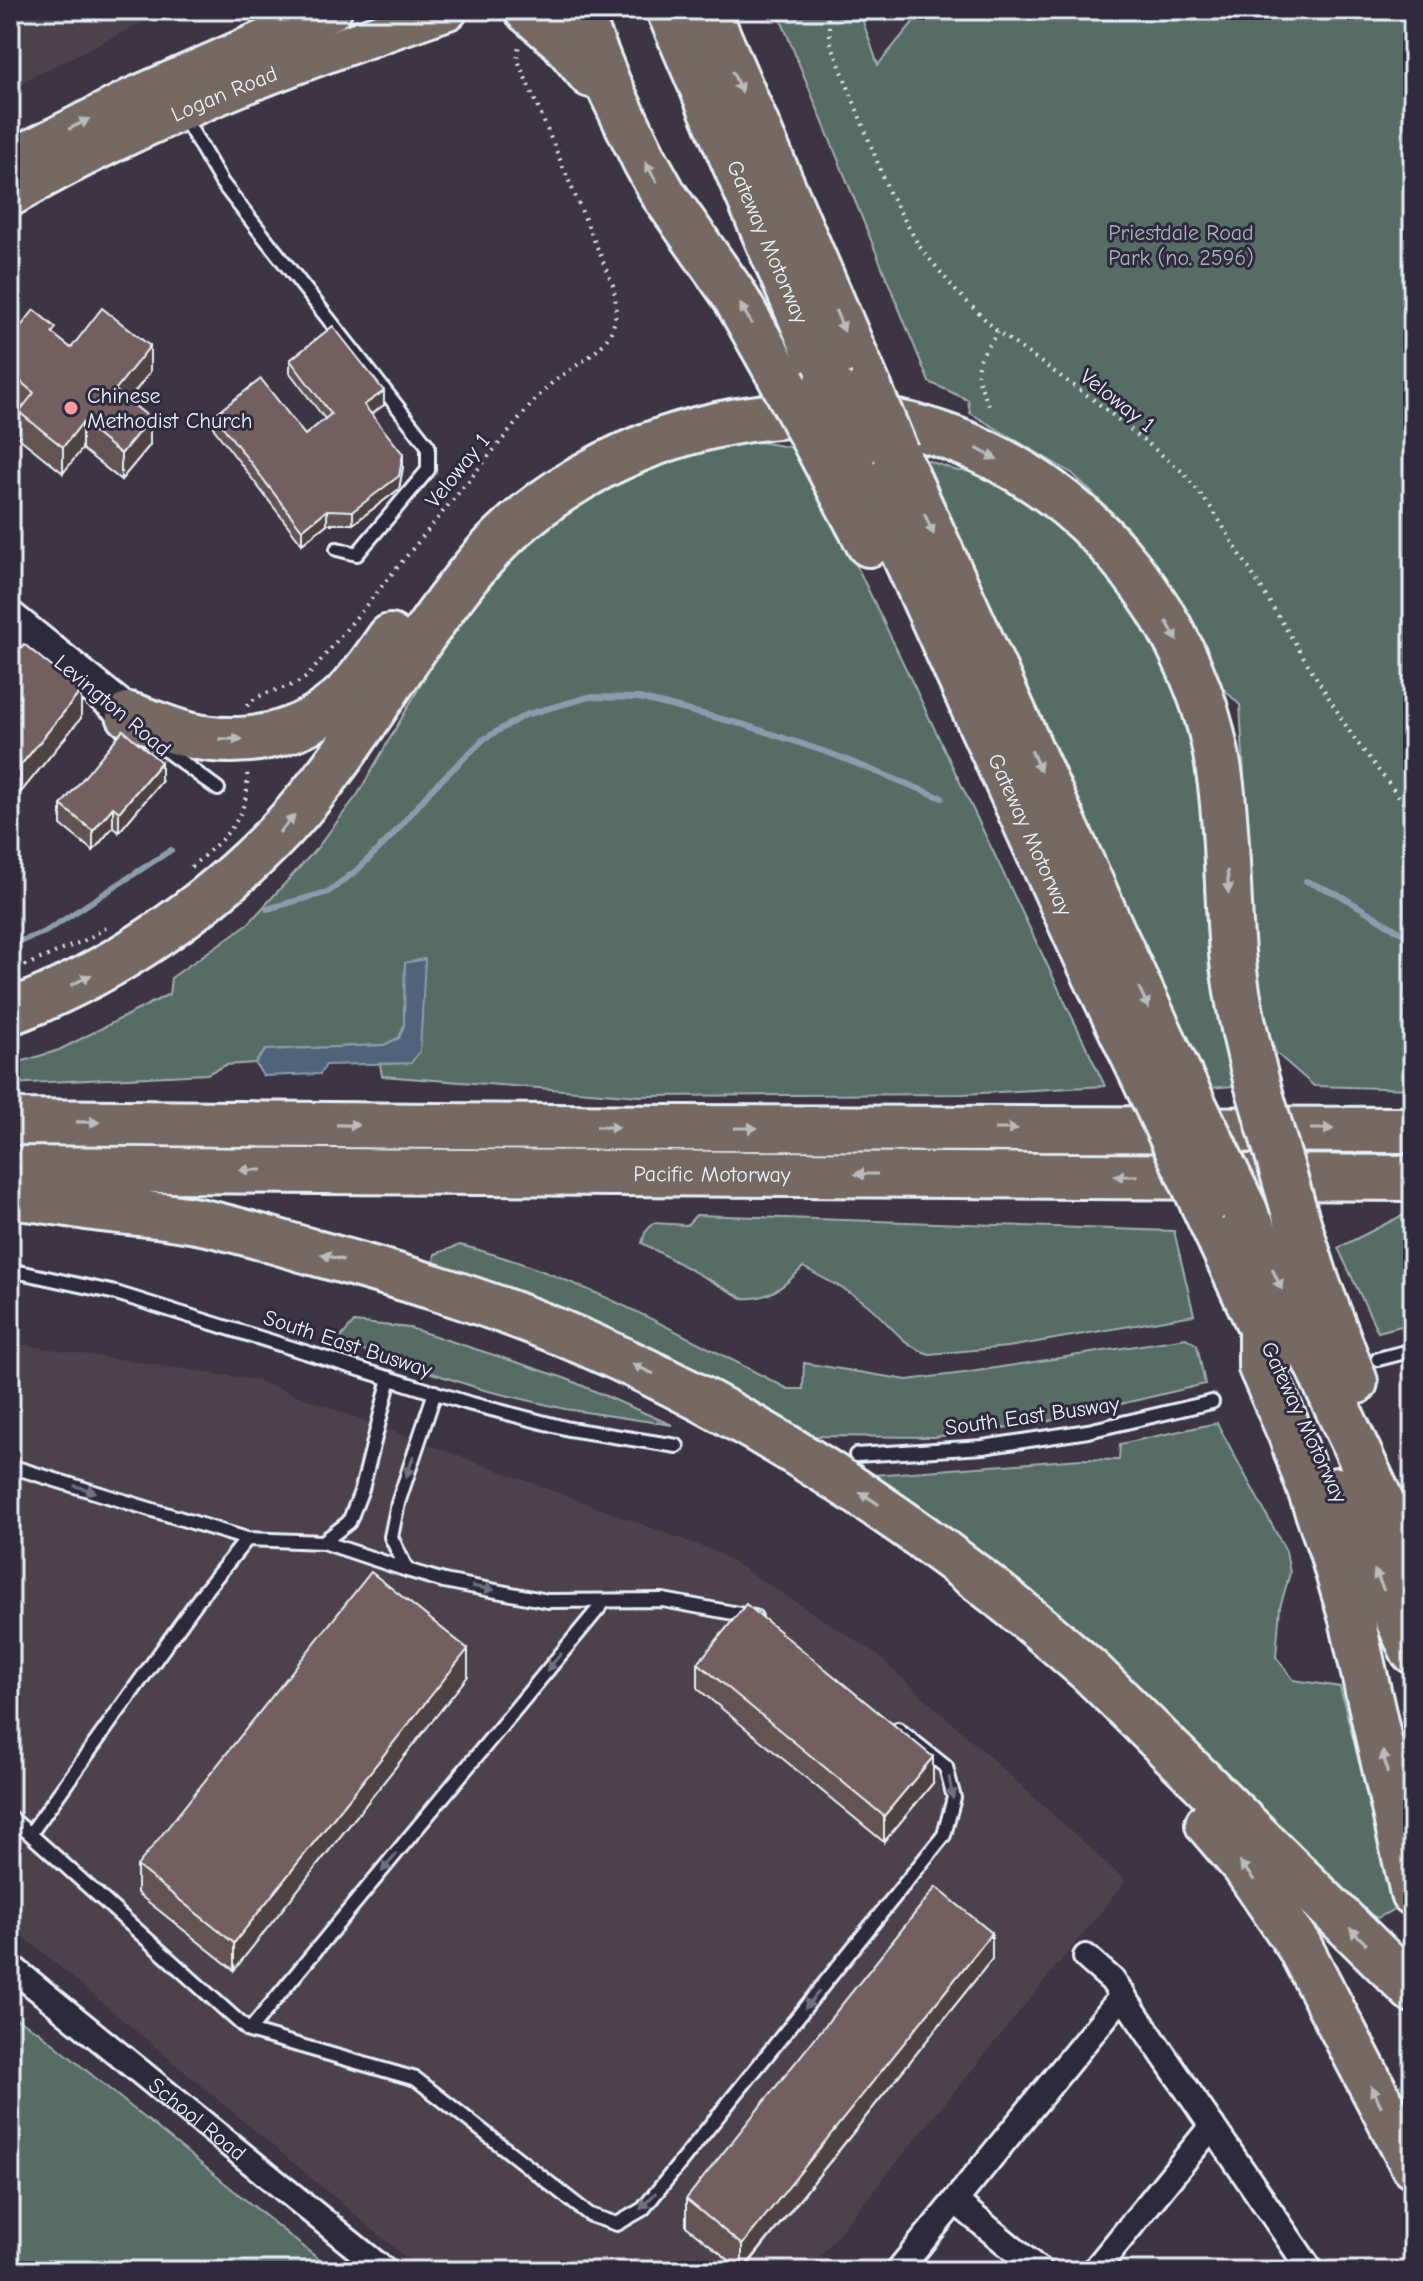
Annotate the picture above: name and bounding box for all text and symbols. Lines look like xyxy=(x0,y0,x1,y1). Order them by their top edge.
street label: Logan Road xyxy=(167,61,281,128)
one-way arrow xyxy=(730,70,744,94)
one-way arrow xyxy=(68,117,91,131)
street label: Gateway Motorway xyxy=(721,156,814,328)
one-way arrow xyxy=(644,161,658,183)
park label: Priestdale Road Park (no. 2596) xyxy=(1108,220,1254,271)
one-way arrow xyxy=(739,302,753,325)
one-way arrow xyxy=(834,309,847,332)
street label: Veloway 1 xyxy=(1075,364,1160,438)
place label: Chinese Methodist Church xyxy=(87,383,253,434)
marker: Chinese Methodist Church xyxy=(62,399,80,417)
street label: Veloway 1 xyxy=(420,428,496,513)
one-way arrow xyxy=(976,448,999,461)
one-way arrow xyxy=(922,512,935,536)
one-way arrow xyxy=(1166,619,1179,642)
street label: Levington Road xyxy=(49,650,176,762)
one-way arrow xyxy=(219,733,244,746)
one-way arrow xyxy=(1029,749,1042,773)
street label: Gateway Motorway xyxy=(982,750,1078,920)
one-way arrow xyxy=(277,814,295,833)
one-way arrow xyxy=(1221,870,1234,895)
one-way arrow xyxy=(69,973,92,986)
one-way arrow xyxy=(1137,986,1151,1009)
one-way arrow xyxy=(76,1116,101,1129)
one-way arrow xyxy=(336,1119,361,1131)
one-way arrow xyxy=(596,1121,621,1133)
one-way arrow xyxy=(734,1122,759,1134)
one-way arrow xyxy=(994,1123,1019,1135)
one-way arrow xyxy=(1310,1123,1335,1135)
street label: Pacific Motorway xyxy=(633,1161,791,1188)
one-way arrow xyxy=(238,1163,263,1176)
one-way arrow xyxy=(853,1168,878,1180)
one-way arrow xyxy=(1113,1170,1138,1182)
one-way arrow xyxy=(320,1251,345,1263)
one-way arrow xyxy=(1270,1267,1284,1291)
street label: South East Busway xyxy=(260,1304,435,1384)
street label: Gateway Motorway xyxy=(1255,1338,1353,1507)
one-way arrow xyxy=(631,1363,655,1376)
street label: South East Busway xyxy=(943,1391,1121,1441)
one-way arrow xyxy=(404,1455,416,1479)
one-way arrow xyxy=(73,1483,97,1496)
one-way arrow xyxy=(858,1491,879,1506)
one-way arrow xyxy=(1372,1569,1386,1592)
one-way arrow xyxy=(471,1583,496,1595)
one-way arrow xyxy=(546,1652,563,1672)
one-way arrow xyxy=(1378,1750,1391,1775)
one-way arrow xyxy=(945,1776,957,1801)
one-way arrow xyxy=(380,1852,397,1873)
one-way arrow xyxy=(1240,1861,1256,1881)
one-way arrow xyxy=(1349,1927,1368,1945)
one-way arrow xyxy=(803,1989,820,2010)
street label: School Road xyxy=(143,2072,251,2167)
one-way arrow xyxy=(1370,2084,1383,2107)
one-way arrow xyxy=(639,2191,657,2210)

